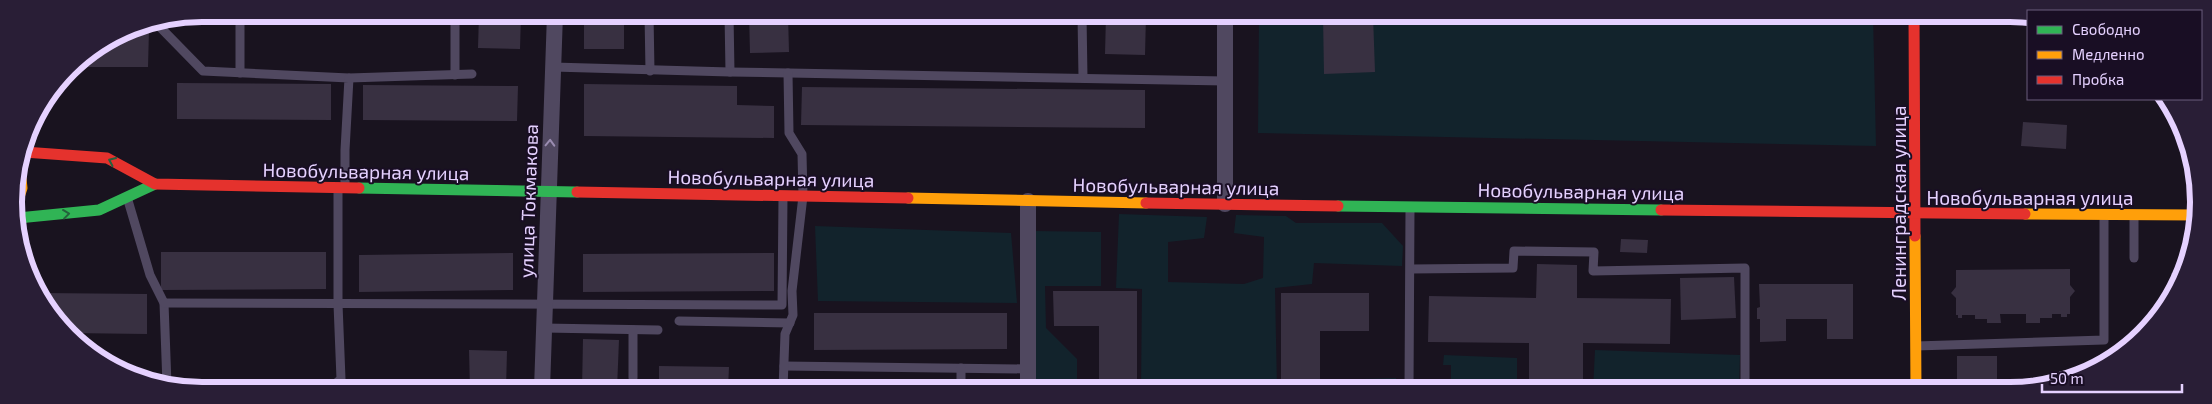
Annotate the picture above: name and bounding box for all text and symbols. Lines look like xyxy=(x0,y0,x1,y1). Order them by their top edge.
legend xyxy=(2027,10,2202,100)
text: Свободно xyxy=(2072,20,2141,38)
text: Медленно xyxy=(2072,45,2145,63)
text: Пробка xyxy=(2072,70,2124,88)
street label: Ленинградская улица xyxy=(1887,106,1911,300)
street label: улица Токмакова xyxy=(514,124,543,278)
one-way arrow xyxy=(544,139,555,147)
one-way arrow xyxy=(108,157,117,168)
street label: Новобульварная улица xyxy=(262,158,470,185)
street label: Новобульварная улица xyxy=(667,165,875,192)
street label: Новобульварная улица xyxy=(1072,173,1280,200)
street label: Новобульварная улица xyxy=(1477,178,1685,205)
street label: Новобульварная улица xyxy=(1927,186,2133,210)
one-way arrow xyxy=(63,209,71,220)
scale bar xyxy=(2042,362,2182,394)
text: 50 m xyxy=(2050,369,2084,387)

